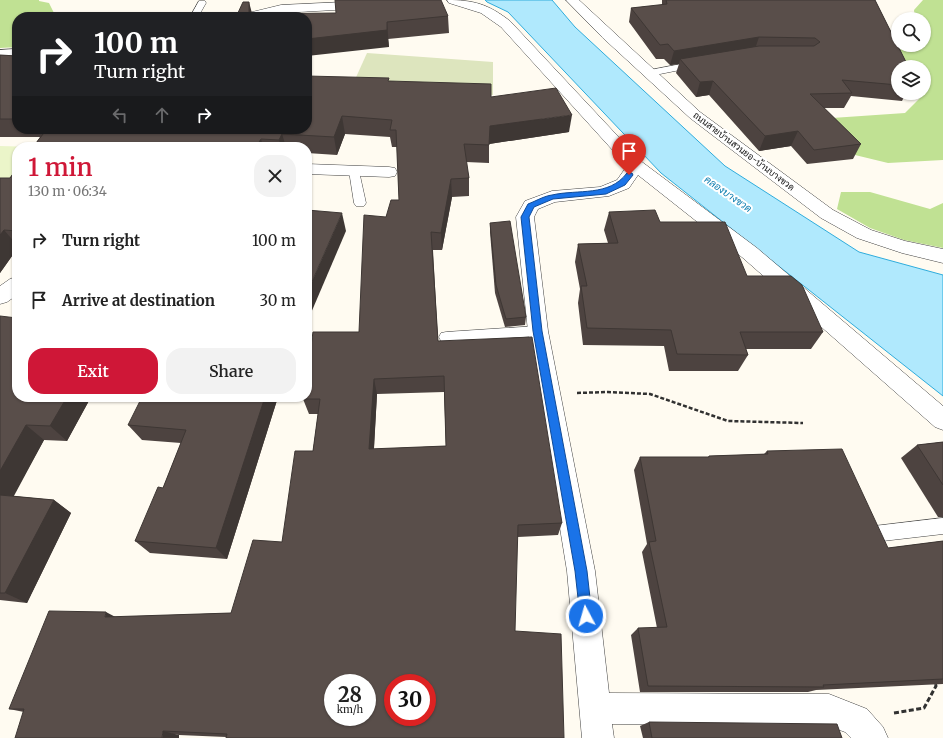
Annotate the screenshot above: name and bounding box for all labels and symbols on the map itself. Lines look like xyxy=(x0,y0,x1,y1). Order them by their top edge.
street label: ถนนสายบ้านสวนยอ-บ้านบางขวด xyxy=(691,109,797,193)
pin xyxy=(612,134,646,175)
water label: คลองบางขวด xyxy=(702,173,754,215)
position arrow xyxy=(565,595,607,637)
speed limit sign: 30 xyxy=(384,674,436,726)

